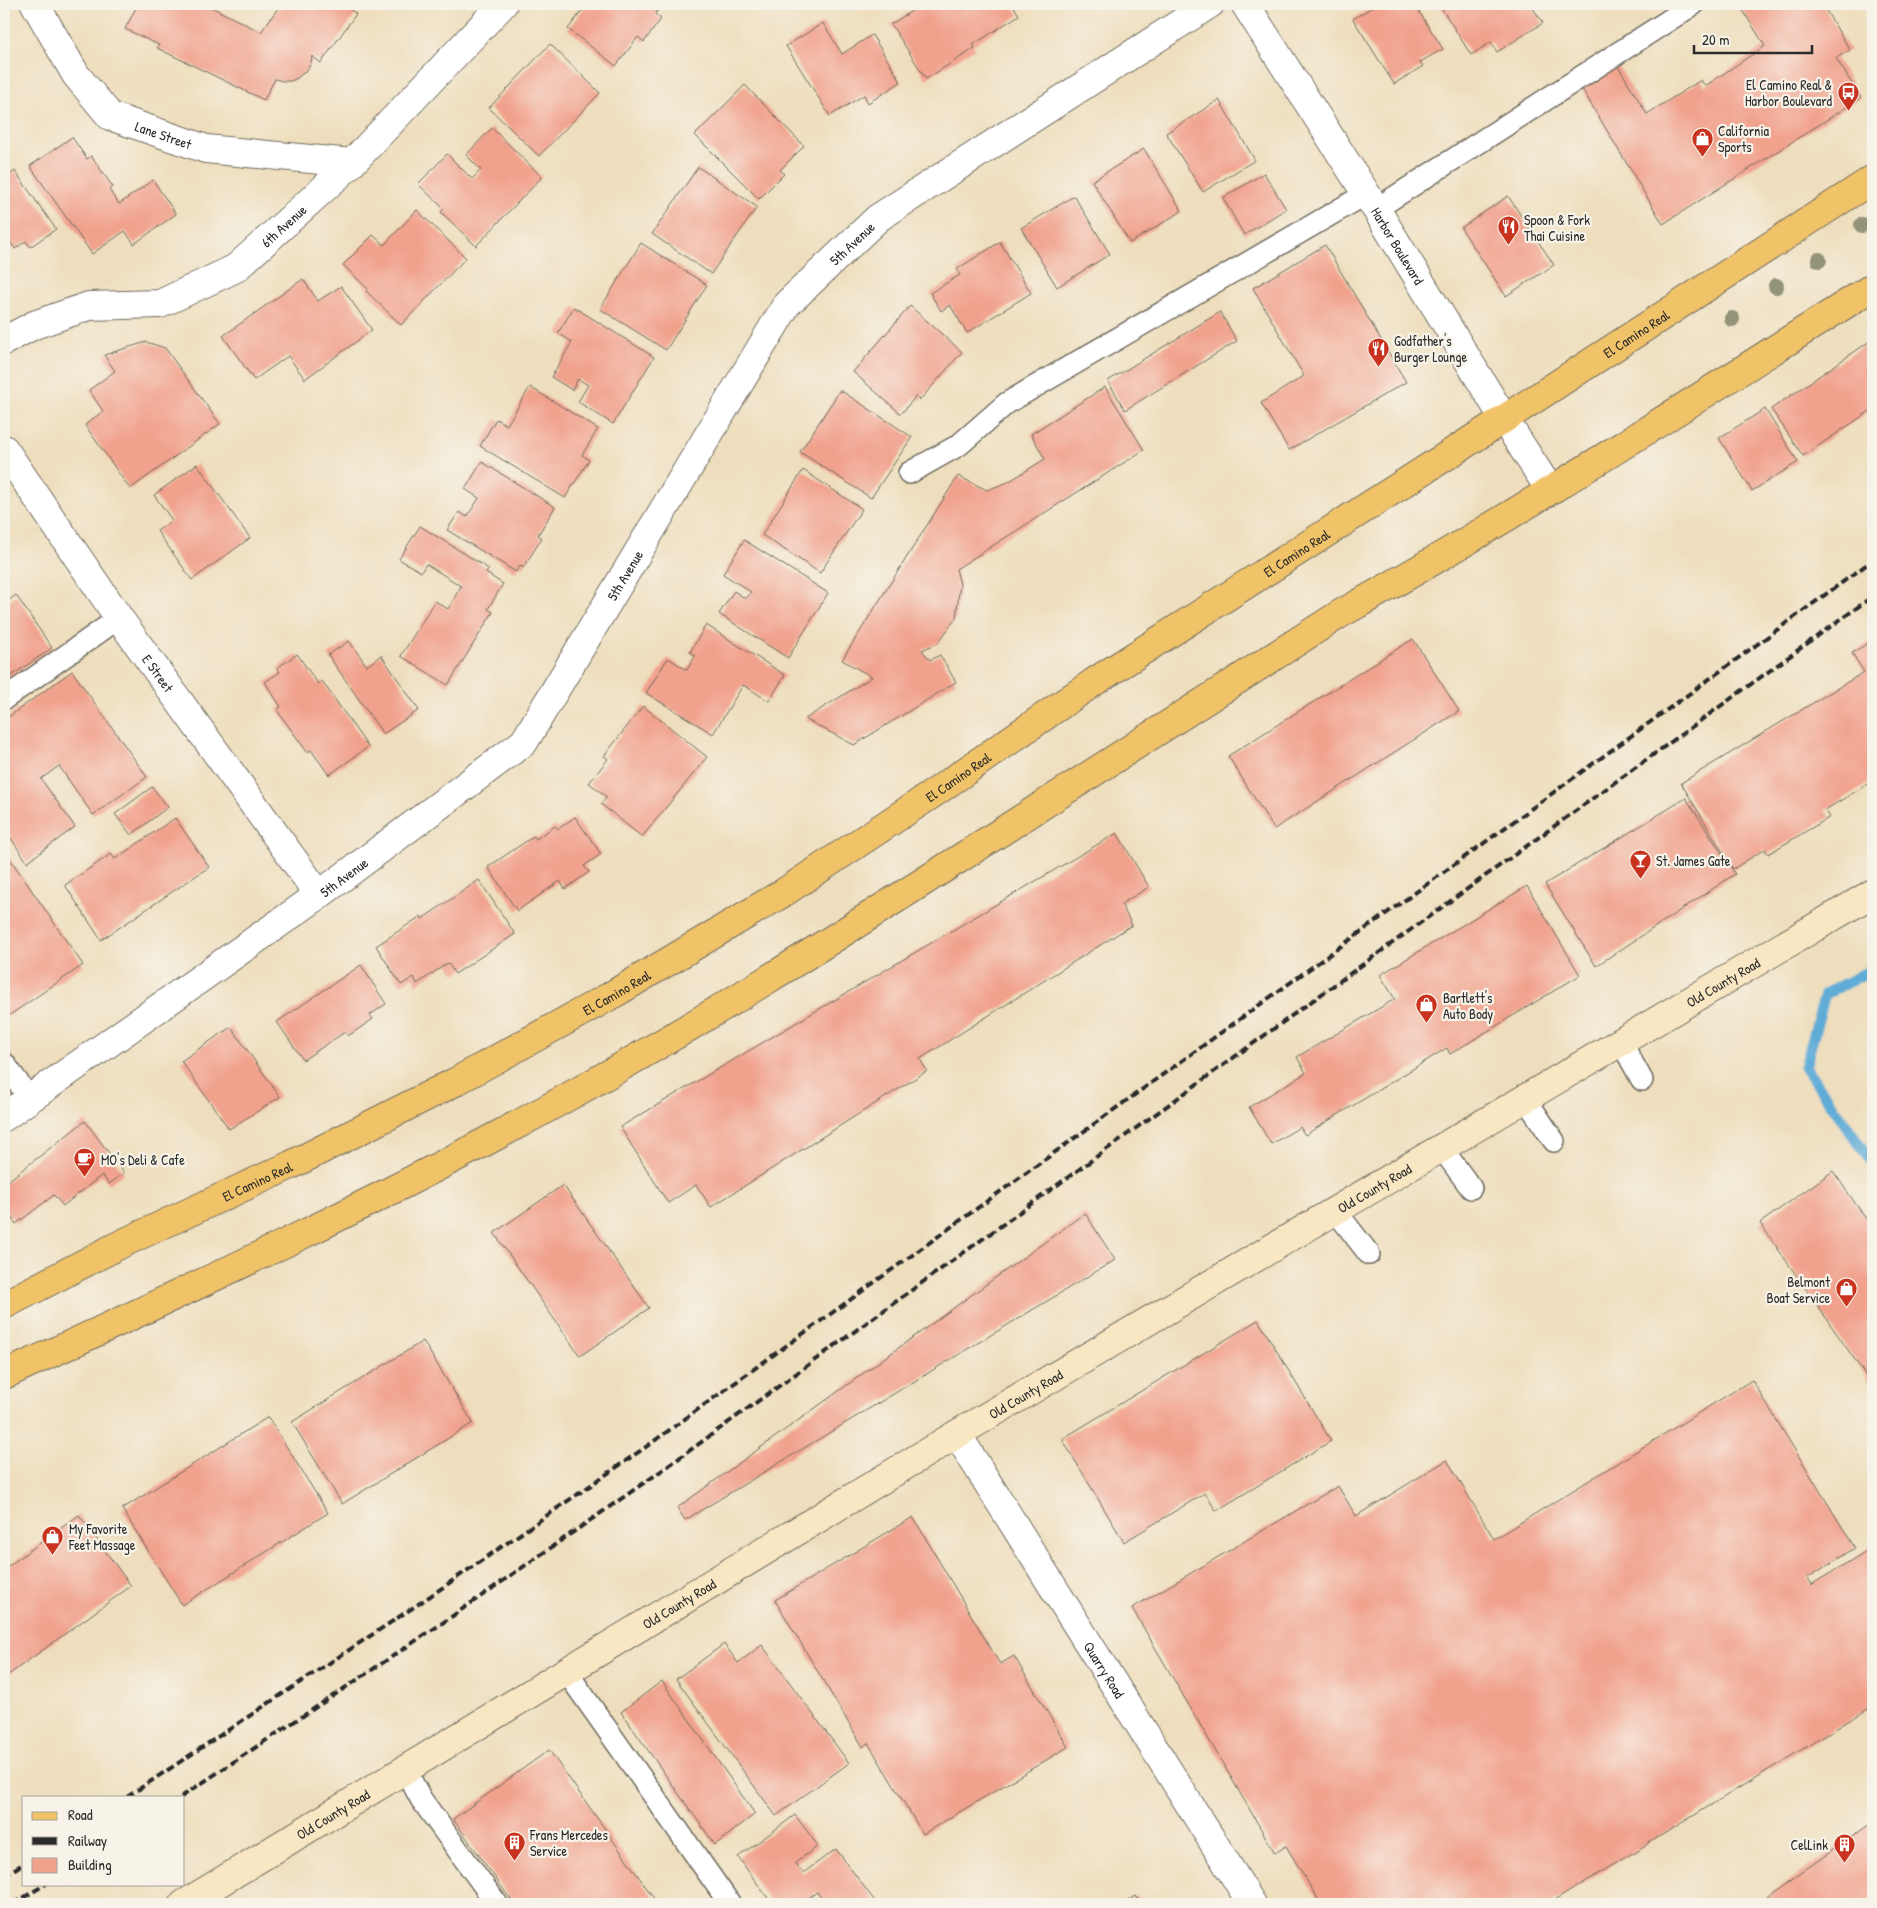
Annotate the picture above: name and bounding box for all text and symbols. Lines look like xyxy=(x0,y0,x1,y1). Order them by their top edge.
scale bar xyxy=(1694,22,1812,54)
text: 20 m xyxy=(1702,29,1729,50)
place label: El Camino Real & Harbor Boulevard xyxy=(1745,75,1833,110)
bus stop icon: El Camino Real & Harbor Boulevard xyxy=(1836,80,1860,111)
street label: Lane Street xyxy=(133,116,195,153)
place label: California Sports xyxy=(1718,121,1770,157)
shop icon: California Sports xyxy=(1690,126,1714,157)
street label: 6th Avenue xyxy=(256,199,310,251)
street label: Harbor Boulevard xyxy=(1367,203,1429,288)
place label: Spoon & Fork Thai Cuisine xyxy=(1524,210,1590,245)
restaurant icon: Spoon & Fork Thai Cuisine xyxy=(1496,215,1520,246)
street label: 5th Avenue xyxy=(825,217,879,269)
street label: El Camino Real xyxy=(1599,305,1673,362)
place label: Godfather's Burger Lounge xyxy=(1394,331,1468,367)
restaurant icon: Godfather's Burger Lounge xyxy=(1366,336,1390,367)
street label: El Camino Real xyxy=(1259,524,1333,581)
street label: 5th Avenue xyxy=(602,546,647,604)
street label: E Street xyxy=(139,650,179,696)
street label: El Camino Real xyxy=(922,747,995,806)
bar icon: St. James Gate xyxy=(1628,848,1652,879)
place label: St. James Gate xyxy=(1656,851,1731,870)
street label: 5th Avenue xyxy=(316,852,372,901)
street label: Old County Road xyxy=(1682,952,1764,1011)
street label: El Camino Real xyxy=(579,965,654,1019)
place label: Bartlett's Auto Body xyxy=(1443,988,1493,1024)
shop icon: Bartlett's Auto Body xyxy=(1415,993,1439,1024)
cafe icon: MO's Deli & Cafe xyxy=(73,1147,97,1178)
place label: MO's Deli & Cafe xyxy=(101,1150,185,1169)
street label: El Camino Real xyxy=(219,1156,296,1205)
street label: Old County Road xyxy=(1334,1158,1415,1217)
place label: Belmont Boat Service xyxy=(1767,1272,1830,1307)
shop icon: Belmont Boat Service xyxy=(1834,1277,1858,1308)
street label: Old County Road xyxy=(985,1364,1066,1423)
place label: My Favorite Feet Massage xyxy=(68,1519,136,1555)
shop icon: My Favorite Feet Massage xyxy=(41,1524,65,1555)
street label: Old County Road xyxy=(639,1573,719,1633)
street label: Quarry Road xyxy=(1080,1638,1130,1702)
street label: Old County Road xyxy=(292,1784,373,1843)
legend xyxy=(22,1796,185,1886)
text: Road xyxy=(68,1804,93,1825)
place label: Frans Mercedes Service xyxy=(529,1825,608,1860)
text: Railway xyxy=(68,1830,107,1851)
building icon: Frans Mercedes Service xyxy=(502,1830,526,1861)
building icon: CelLink xyxy=(1832,1832,1856,1863)
place label: CelLink xyxy=(1791,1835,1828,1854)
text: Building xyxy=(68,1854,112,1875)

